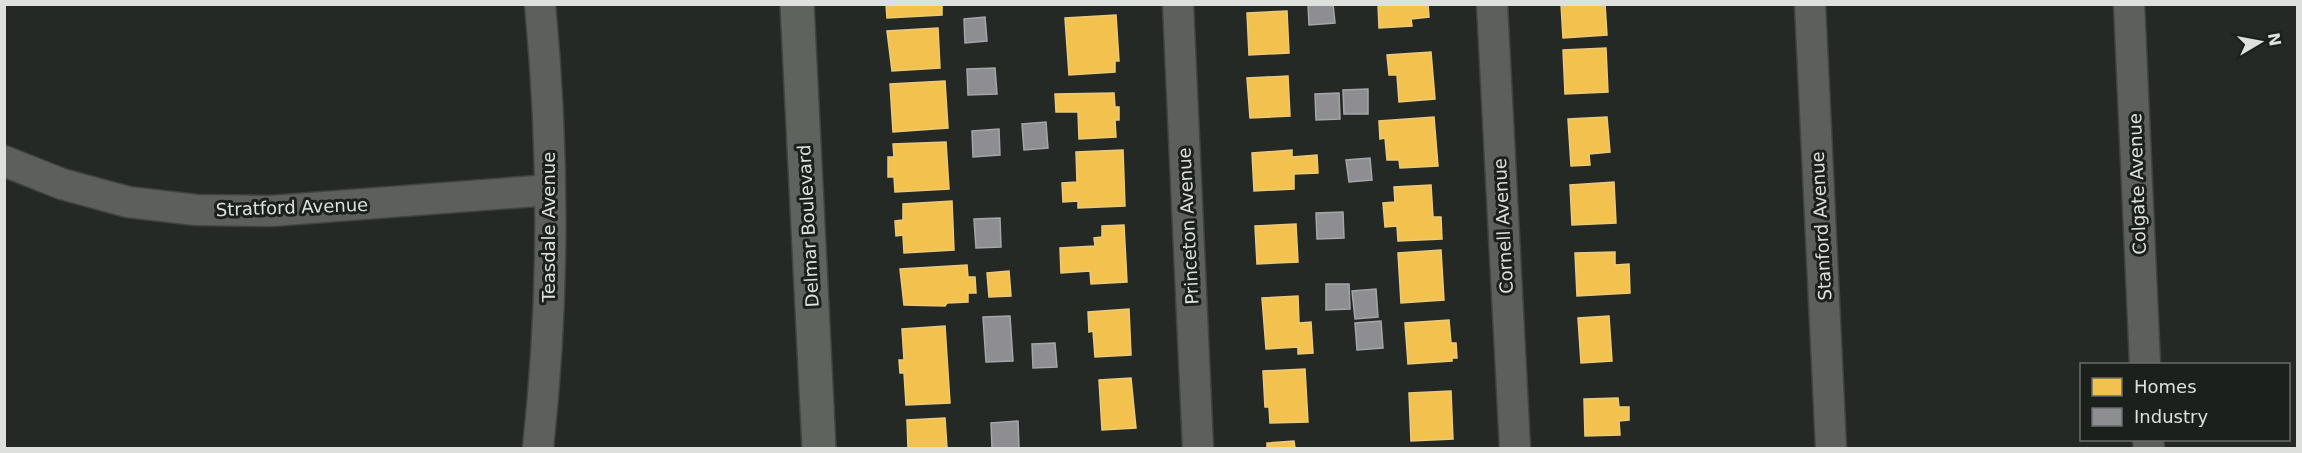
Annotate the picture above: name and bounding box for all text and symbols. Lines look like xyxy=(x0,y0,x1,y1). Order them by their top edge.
north arrow xyxy=(2230,12,2290,72)
text: N xyxy=(2264,31,2285,48)
street label: Colgate Avenue xyxy=(2124,113,2150,255)
street label: Delmar Boulevard xyxy=(793,144,823,308)
street label: Princeton Avenue xyxy=(1173,147,1203,305)
street label: Stanford Avenue xyxy=(1807,151,1835,301)
street label: Teasdale Avenue xyxy=(538,152,559,303)
street label: Cornell Avenue xyxy=(1489,158,1517,294)
street label: Stratford Avenue xyxy=(215,194,369,220)
legend xyxy=(2080,363,2290,441)
text: Homes xyxy=(2134,376,2197,397)
text: Industry xyxy=(2134,406,2208,427)

